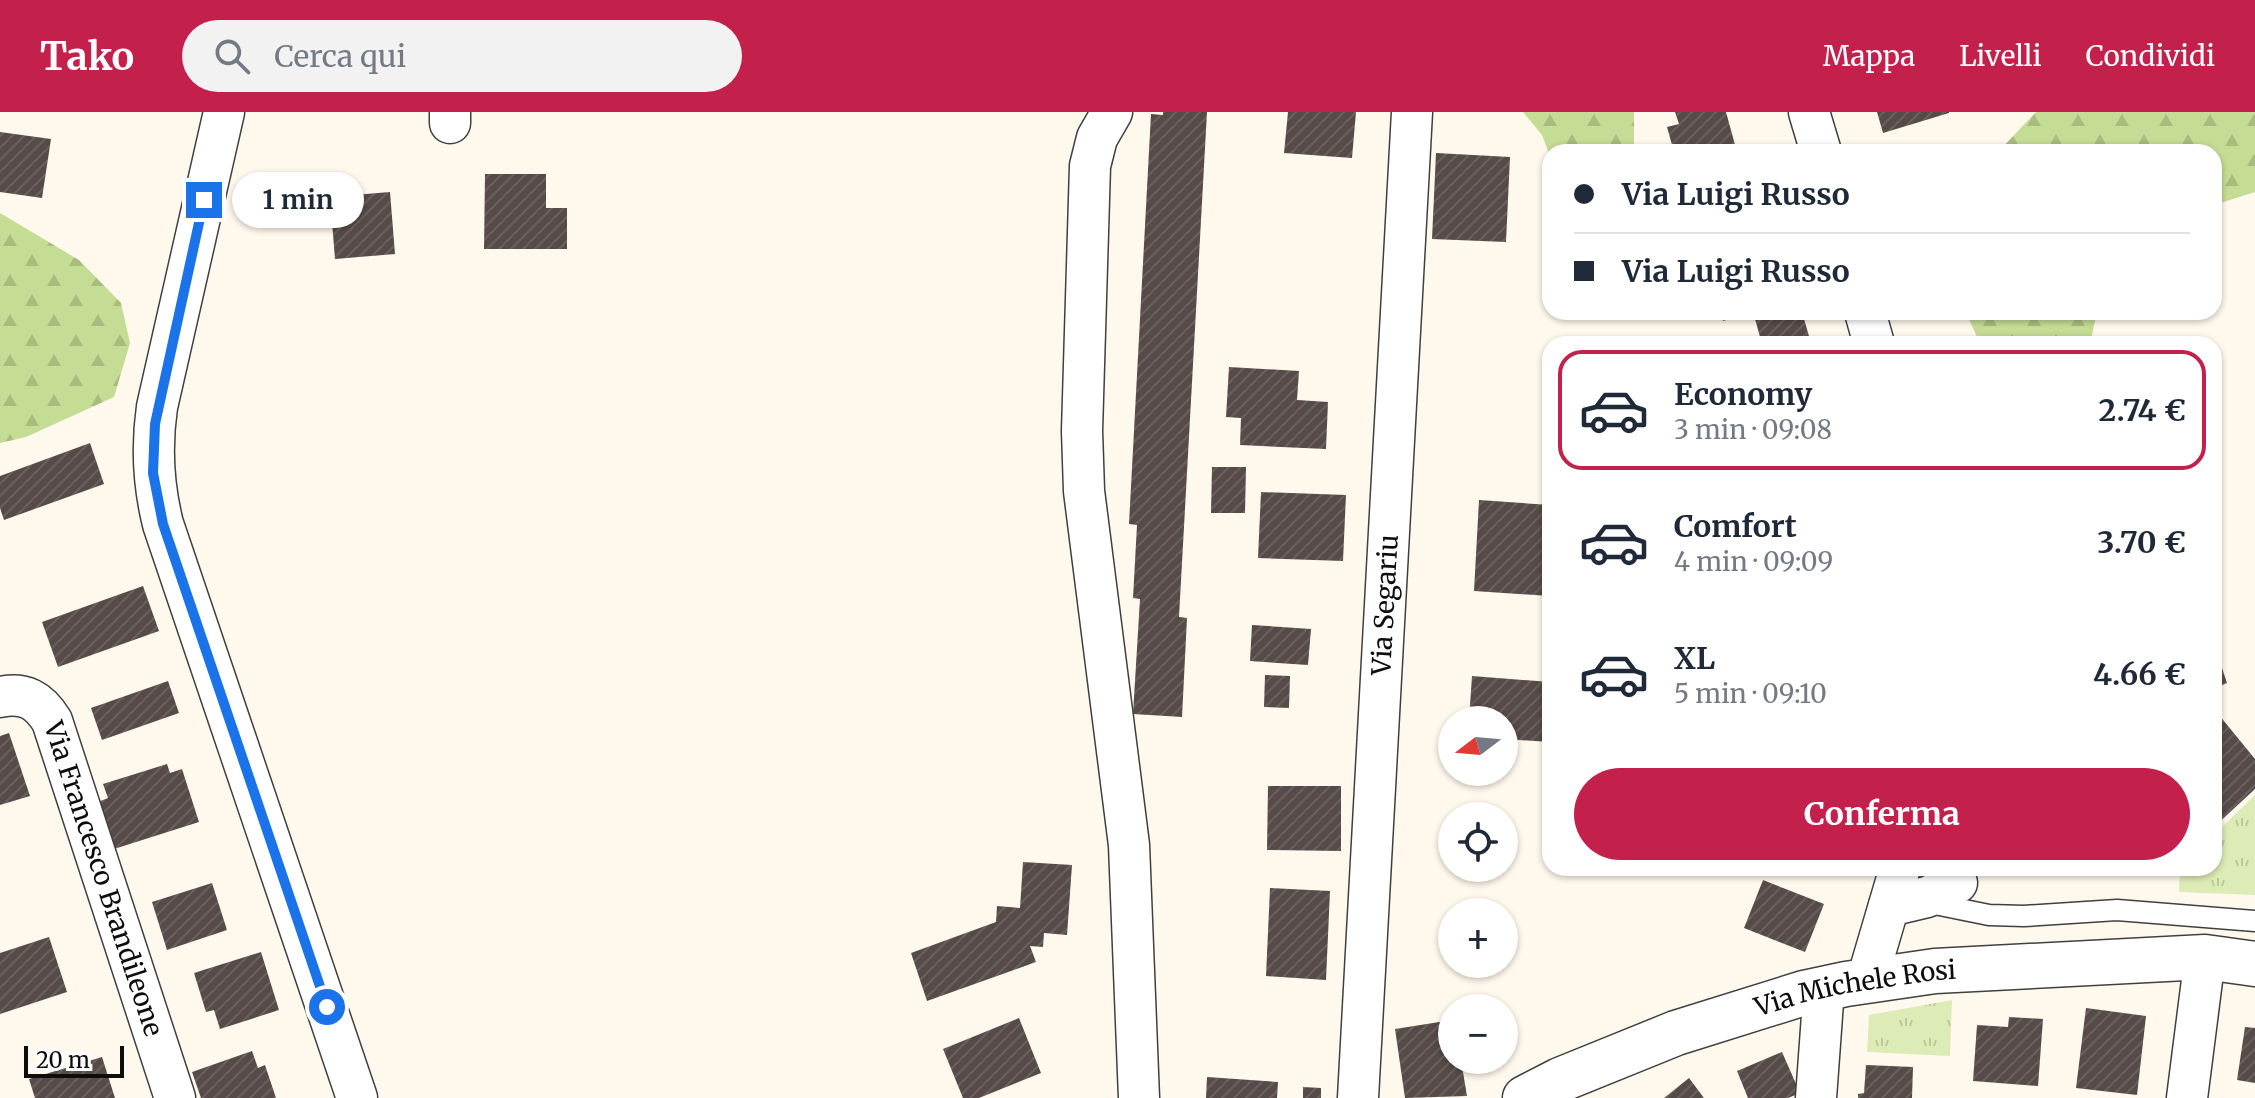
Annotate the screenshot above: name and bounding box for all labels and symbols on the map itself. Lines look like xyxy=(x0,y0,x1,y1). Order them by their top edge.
callout: 1 min xyxy=(232,172,364,228)
route end xyxy=(186,182,222,218)
street label: Via Segariu xyxy=(1364,533,1405,677)
north arrow xyxy=(1438,706,1518,786)
street label: Via Francesco Brandileone xyxy=(37,716,171,1040)
street label: Via Michele Rosi xyxy=(1749,953,1957,1024)
route start xyxy=(309,989,345,1025)
scale bar xyxy=(24,1042,124,1078)

